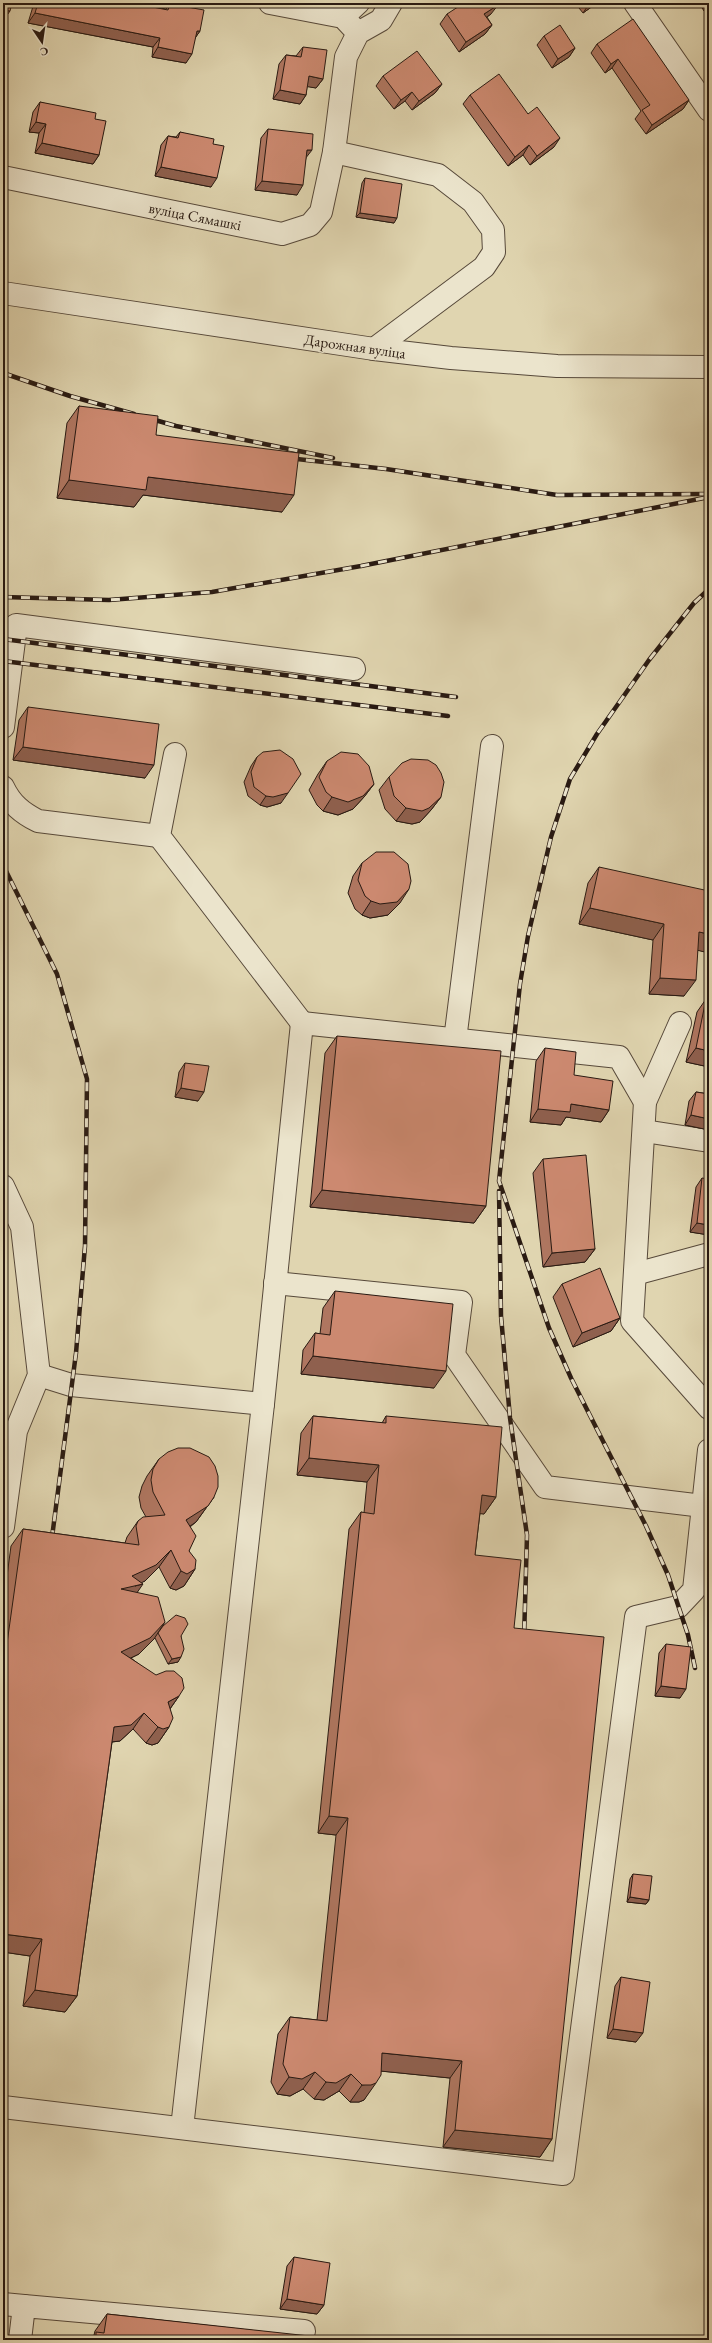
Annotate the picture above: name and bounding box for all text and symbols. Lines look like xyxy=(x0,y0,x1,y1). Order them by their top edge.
north arrow xyxy=(22,22,62,62)
text: С xyxy=(39,44,50,59)
street label: вуліца Сямашкі xyxy=(147,198,243,234)
street label: Дарожная вуліца xyxy=(303,329,407,363)

